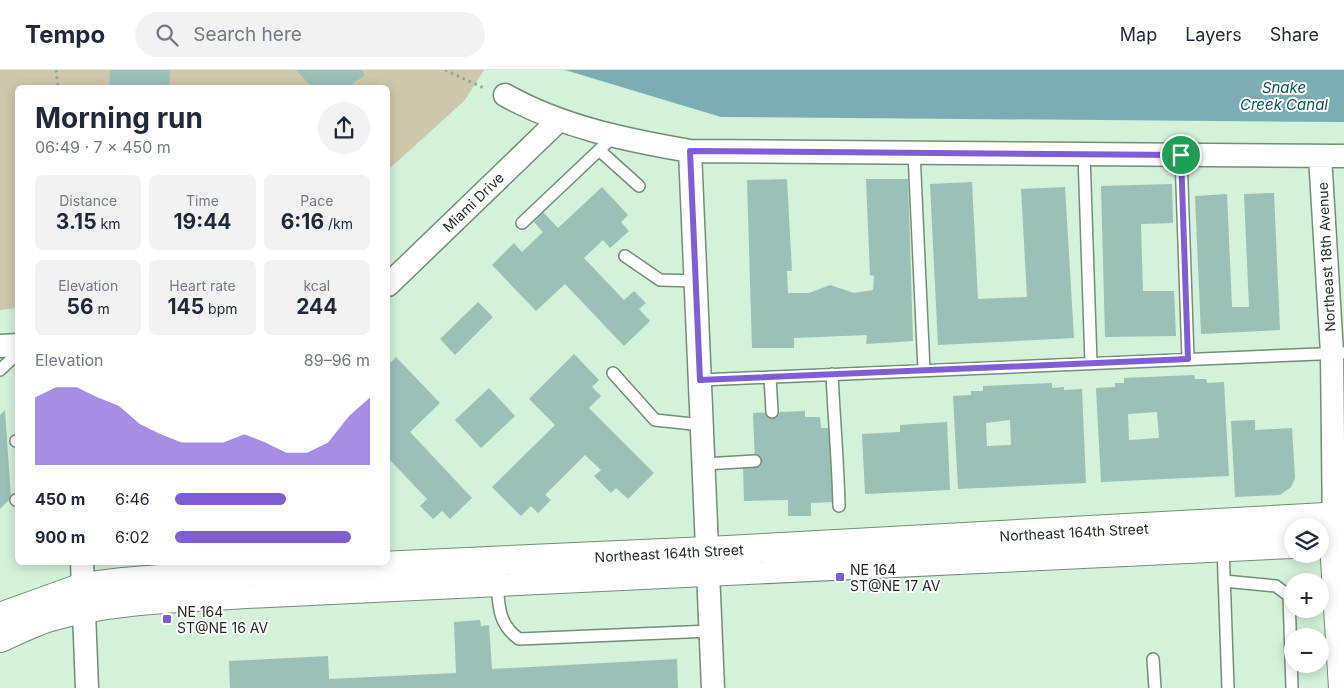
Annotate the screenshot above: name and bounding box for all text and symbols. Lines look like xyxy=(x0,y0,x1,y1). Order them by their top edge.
search box xyxy=(135,12,485,57)
text: Tempo xyxy=(25,20,105,49)
icon: search xyxy=(153,21,181,49)
text: Search here xyxy=(193,23,302,46)
text: Map xyxy=(1120,24,1157,45)
text: Layers xyxy=(1185,24,1242,45)
text: Share xyxy=(1270,24,1319,45)
water label: Snake Creek Canal xyxy=(1240,78,1328,114)
text: Morning run xyxy=(35,101,203,135)
button: share xyxy=(318,102,370,154)
pin xyxy=(1160,134,1202,176)
text: 06:49 · 7 × 450 m xyxy=(35,137,171,157)
icon: arrive xyxy=(1167,141,1195,169)
street label: Miami Drive xyxy=(439,169,507,235)
street label: Northeast 18th Avenue xyxy=(1314,182,1338,332)
text: Distance xyxy=(59,192,117,209)
text: Time xyxy=(186,192,219,209)
text: Pace xyxy=(300,192,333,209)
text: 3.15 xyxy=(56,209,97,234)
text: 19:44 xyxy=(173,209,232,234)
text: 6:16 xyxy=(281,209,324,234)
text: km xyxy=(97,215,120,232)
text: /km xyxy=(324,215,353,232)
text: Elevation xyxy=(58,277,118,294)
text: Heart rate xyxy=(169,277,236,294)
text: kcal xyxy=(303,277,330,294)
text: 56 xyxy=(67,294,94,319)
text: 145 xyxy=(167,294,204,319)
text: 244 xyxy=(296,294,337,319)
text: m xyxy=(94,300,110,317)
text: bpm xyxy=(204,300,238,317)
text: Elevation xyxy=(35,350,104,370)
text: 89–96 m xyxy=(304,350,370,370)
text: 450 m xyxy=(35,489,85,509)
text: 6:46 xyxy=(115,489,150,509)
map controls xyxy=(1284,518,1329,673)
button: layers xyxy=(1284,518,1329,563)
street label: Northeast 164th Street xyxy=(999,520,1149,544)
text: 900 m xyxy=(35,527,85,547)
text: 6:02 xyxy=(115,527,149,547)
street label: Northeast 164th Street xyxy=(594,541,744,565)
place label: NE 164 ST@NE 17 AV xyxy=(850,561,941,594)
marker: NE 164 ST@NE 17 AV xyxy=(834,571,846,583)
button: + xyxy=(1284,573,1329,618)
place label: NE 164 ST@NE 16 AV xyxy=(177,603,268,636)
marker: NE 164 ST@NE 16 AV xyxy=(161,613,173,625)
button: − xyxy=(1284,628,1329,673)

